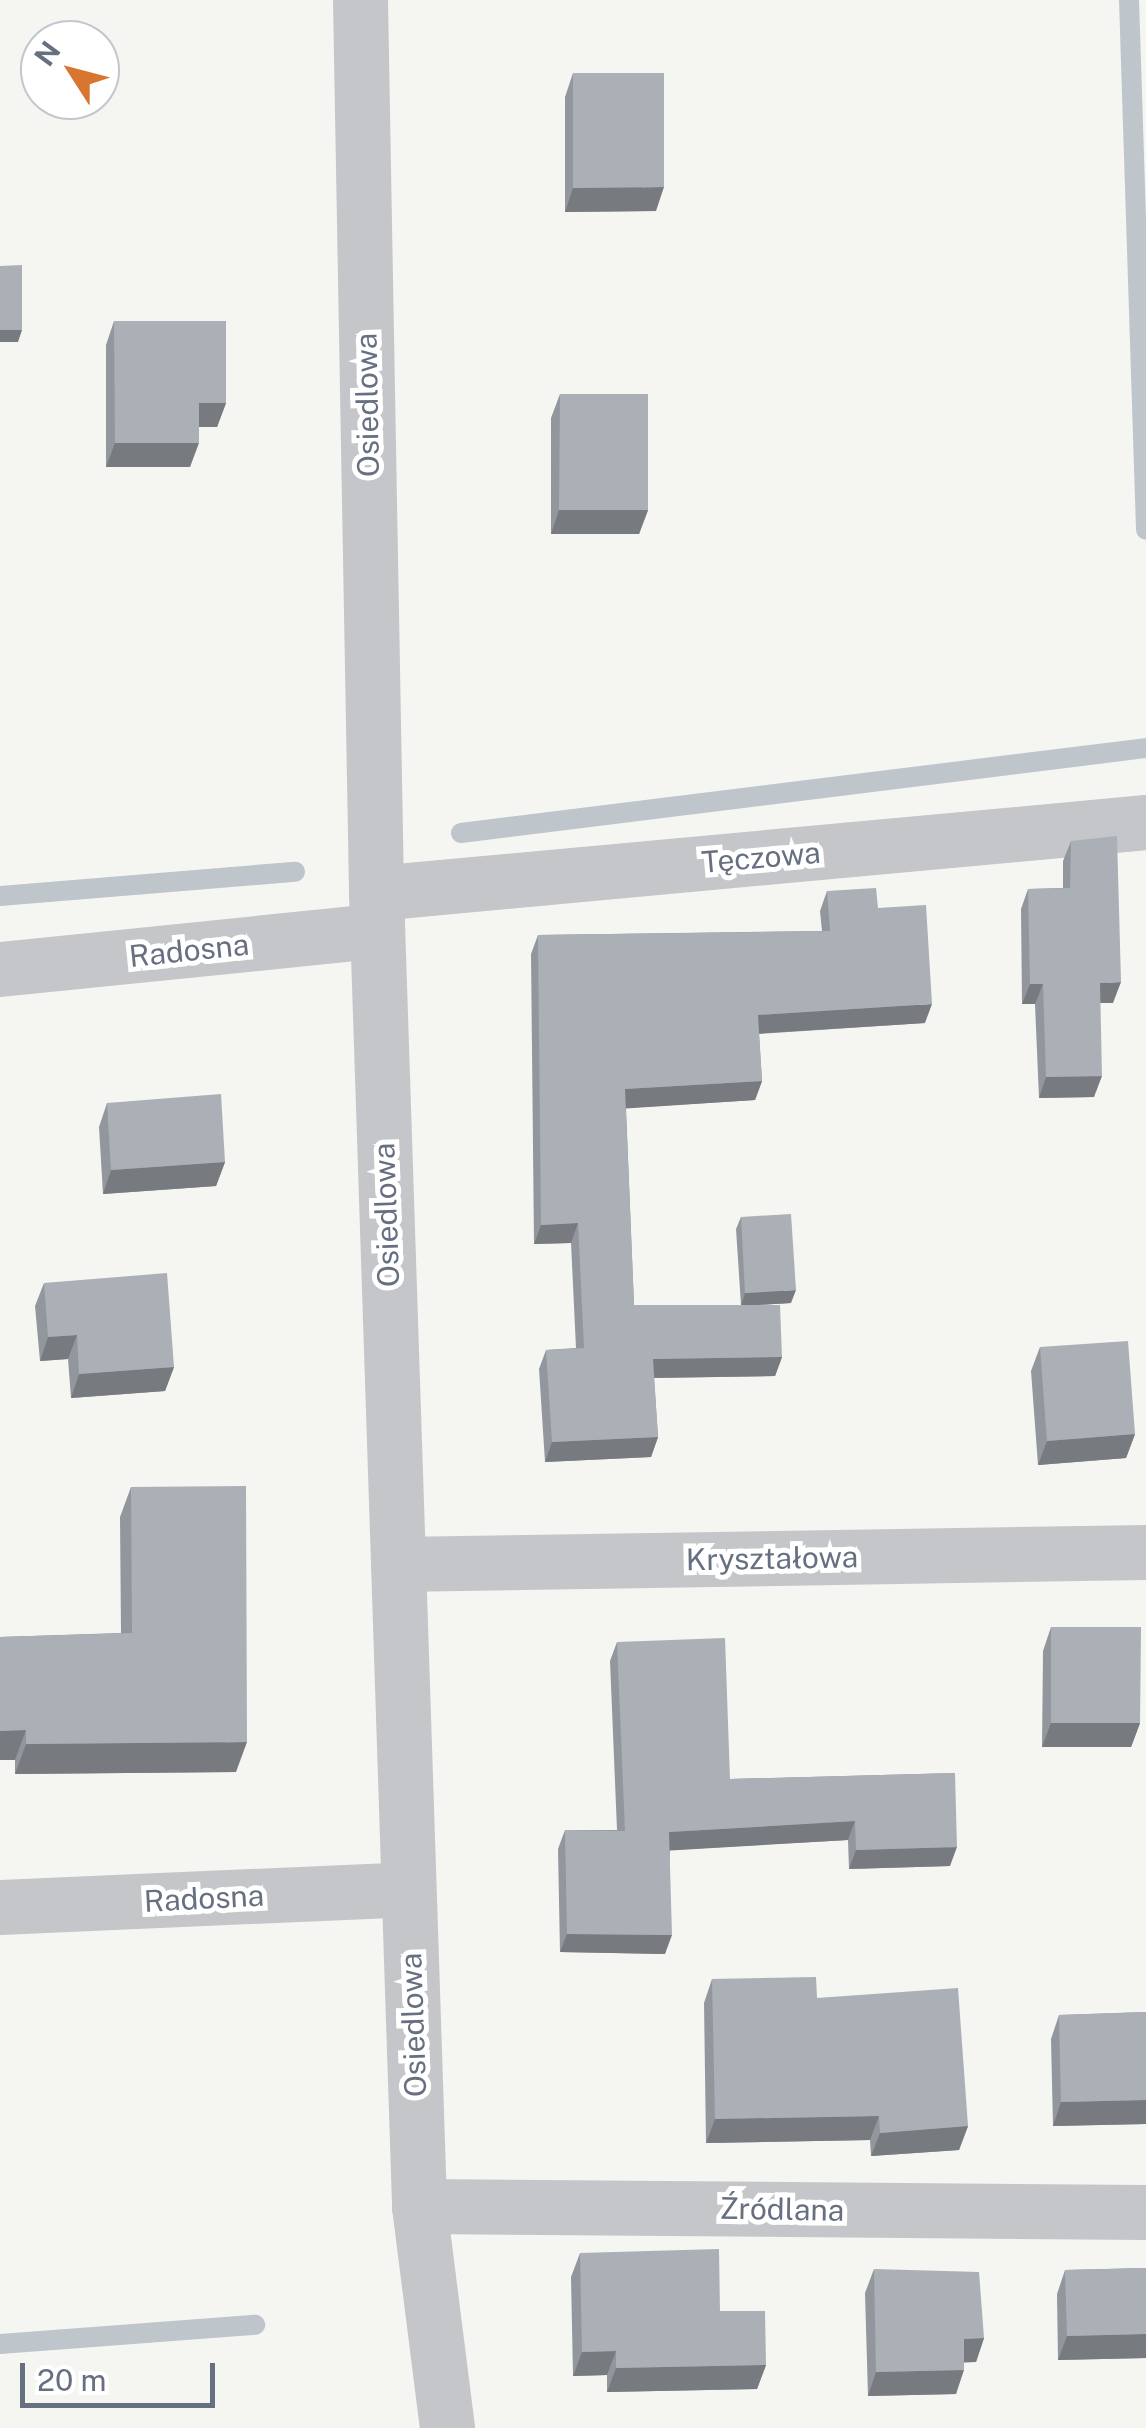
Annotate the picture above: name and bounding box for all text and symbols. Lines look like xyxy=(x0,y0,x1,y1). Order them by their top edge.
north arrow xyxy=(20,20,120,120)
text: N xyxy=(27,35,67,72)
street label: Osiedlowa xyxy=(348,333,386,477)
street label: Tęczowa xyxy=(700,834,822,880)
street label: Radosna xyxy=(127,926,251,974)
street label: Osiedlowa xyxy=(365,1142,407,1288)
street label: Kryształowa xyxy=(686,1538,858,1578)
street label: Radosna xyxy=(143,1877,265,1919)
street label: Osiedlowa xyxy=(392,1952,434,2098)
street label: Źródlana xyxy=(719,2190,845,2228)
scale bar xyxy=(25,2343,220,2405)
text: 20 m xyxy=(37,2362,106,2398)

